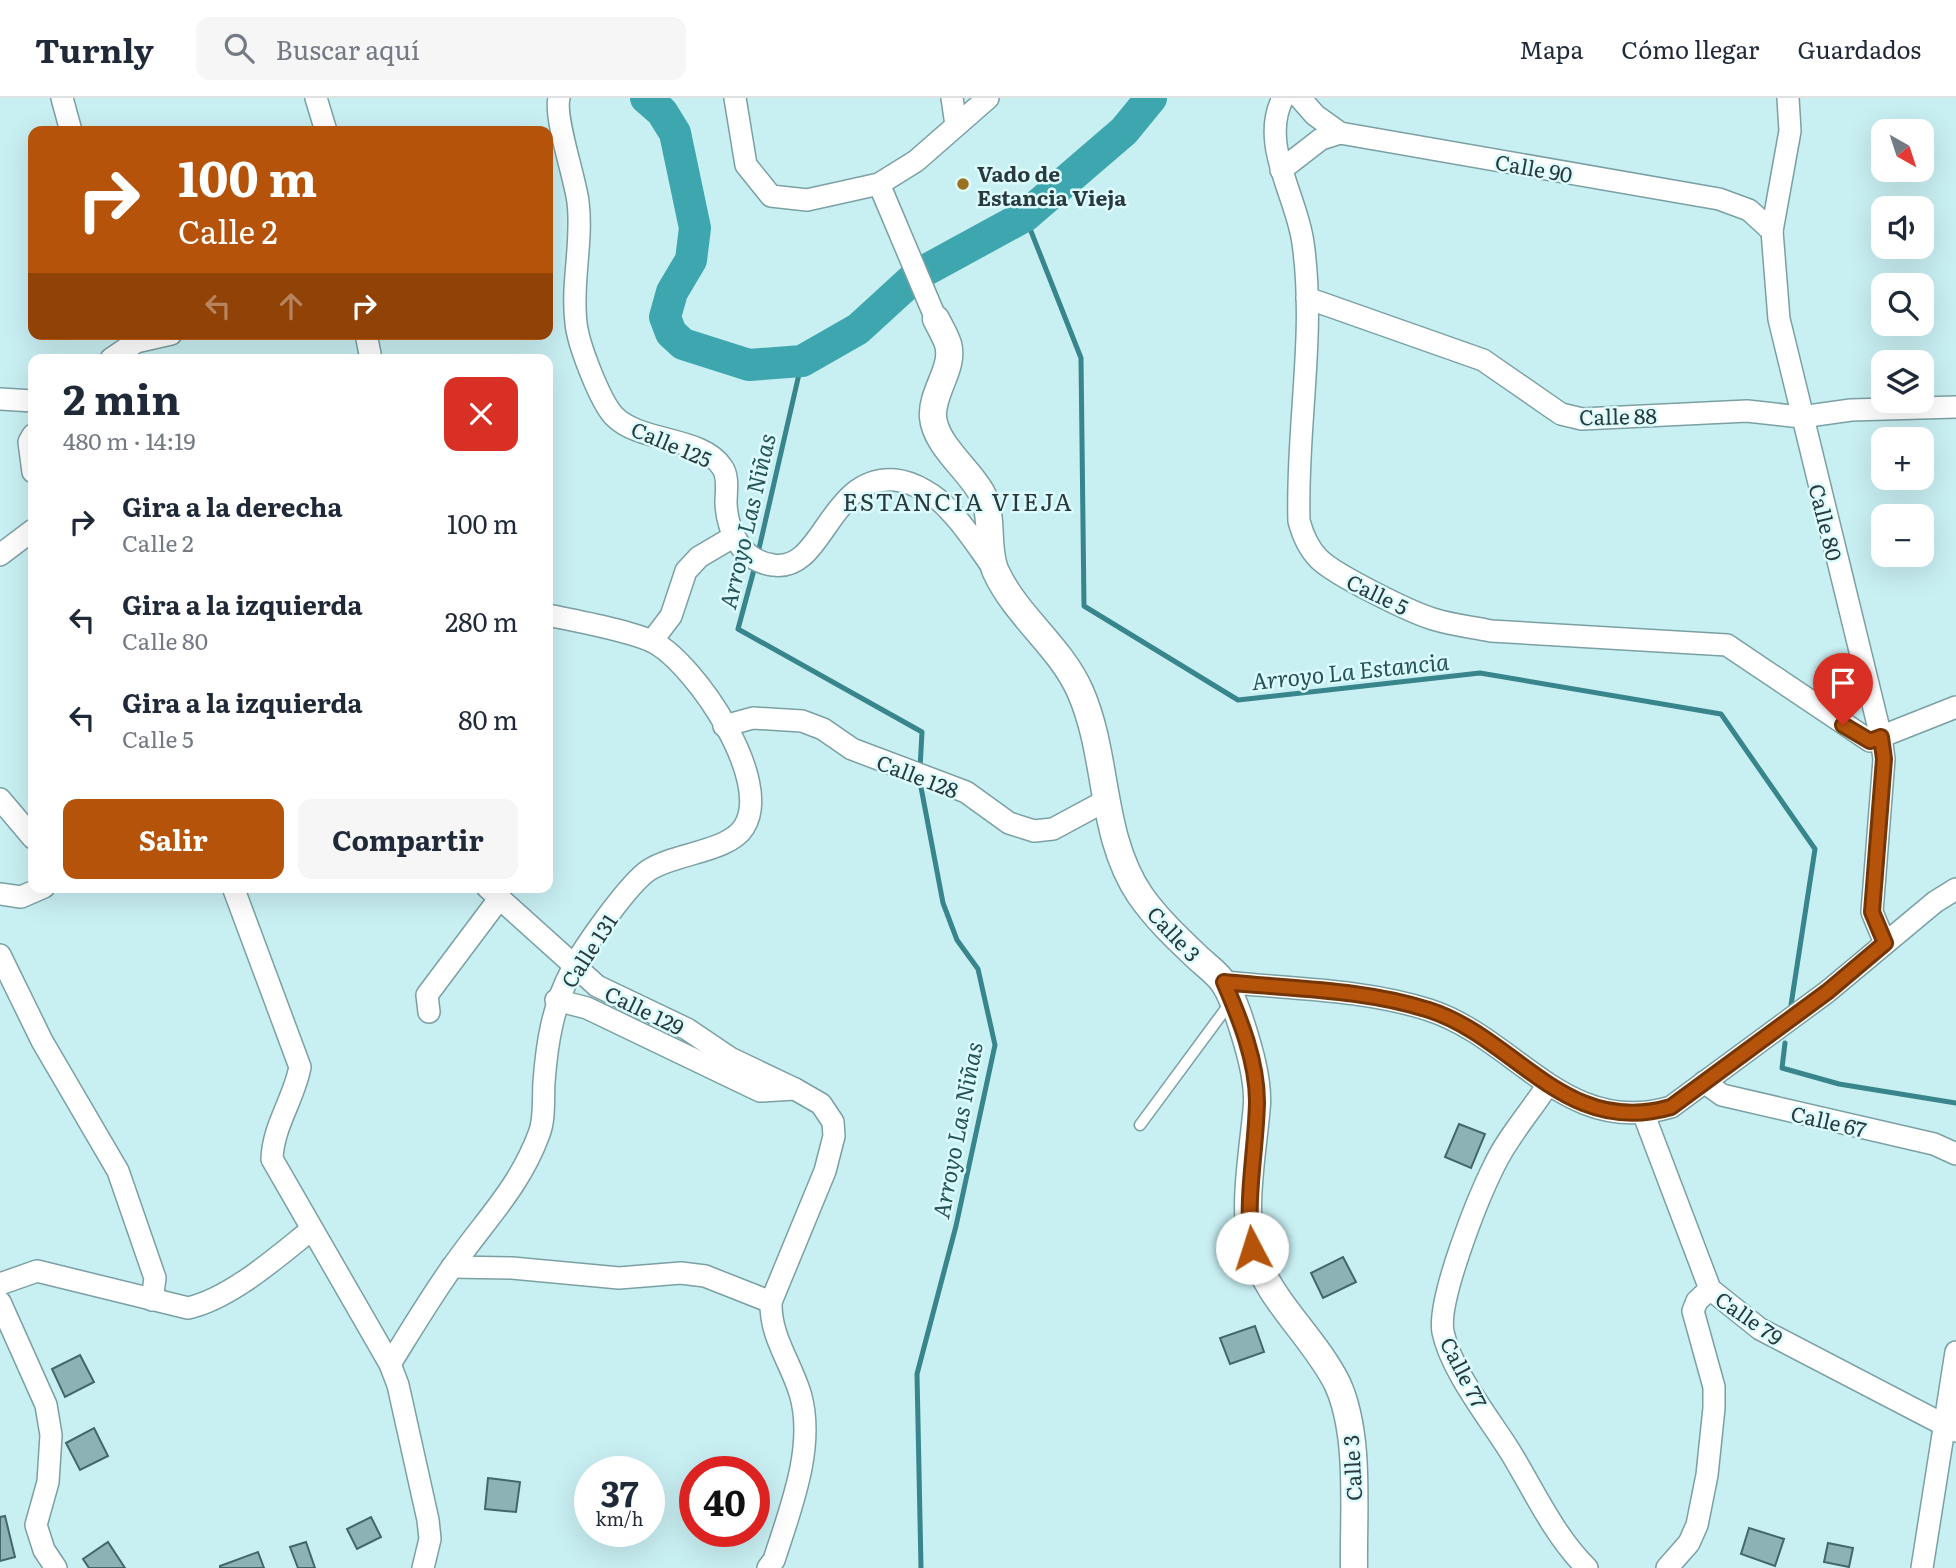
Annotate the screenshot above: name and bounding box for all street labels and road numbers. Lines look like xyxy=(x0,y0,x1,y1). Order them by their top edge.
street label: Calle 90 xyxy=(1493,145,1575,189)
street label: Calle 88 xyxy=(1579,399,1657,431)
street label: Calle 125 xyxy=(627,412,717,474)
street label: Calle 80 xyxy=(1802,480,1852,564)
street label: Calle 5 xyxy=(1342,565,1414,621)
street label: Calle 128 xyxy=(873,745,963,805)
street label: Calle 3 xyxy=(1141,898,1209,968)
street label: Calle 131 xyxy=(552,906,624,993)
street label: Calle 129 xyxy=(600,976,690,1042)
street label: Calle 67 xyxy=(1788,1096,1870,1144)
street label: Calle 79 xyxy=(1710,1282,1790,1352)
street label: Calle 77 xyxy=(1434,1331,1496,1413)
street label: Calle 3 xyxy=(1334,1434,1368,1502)

